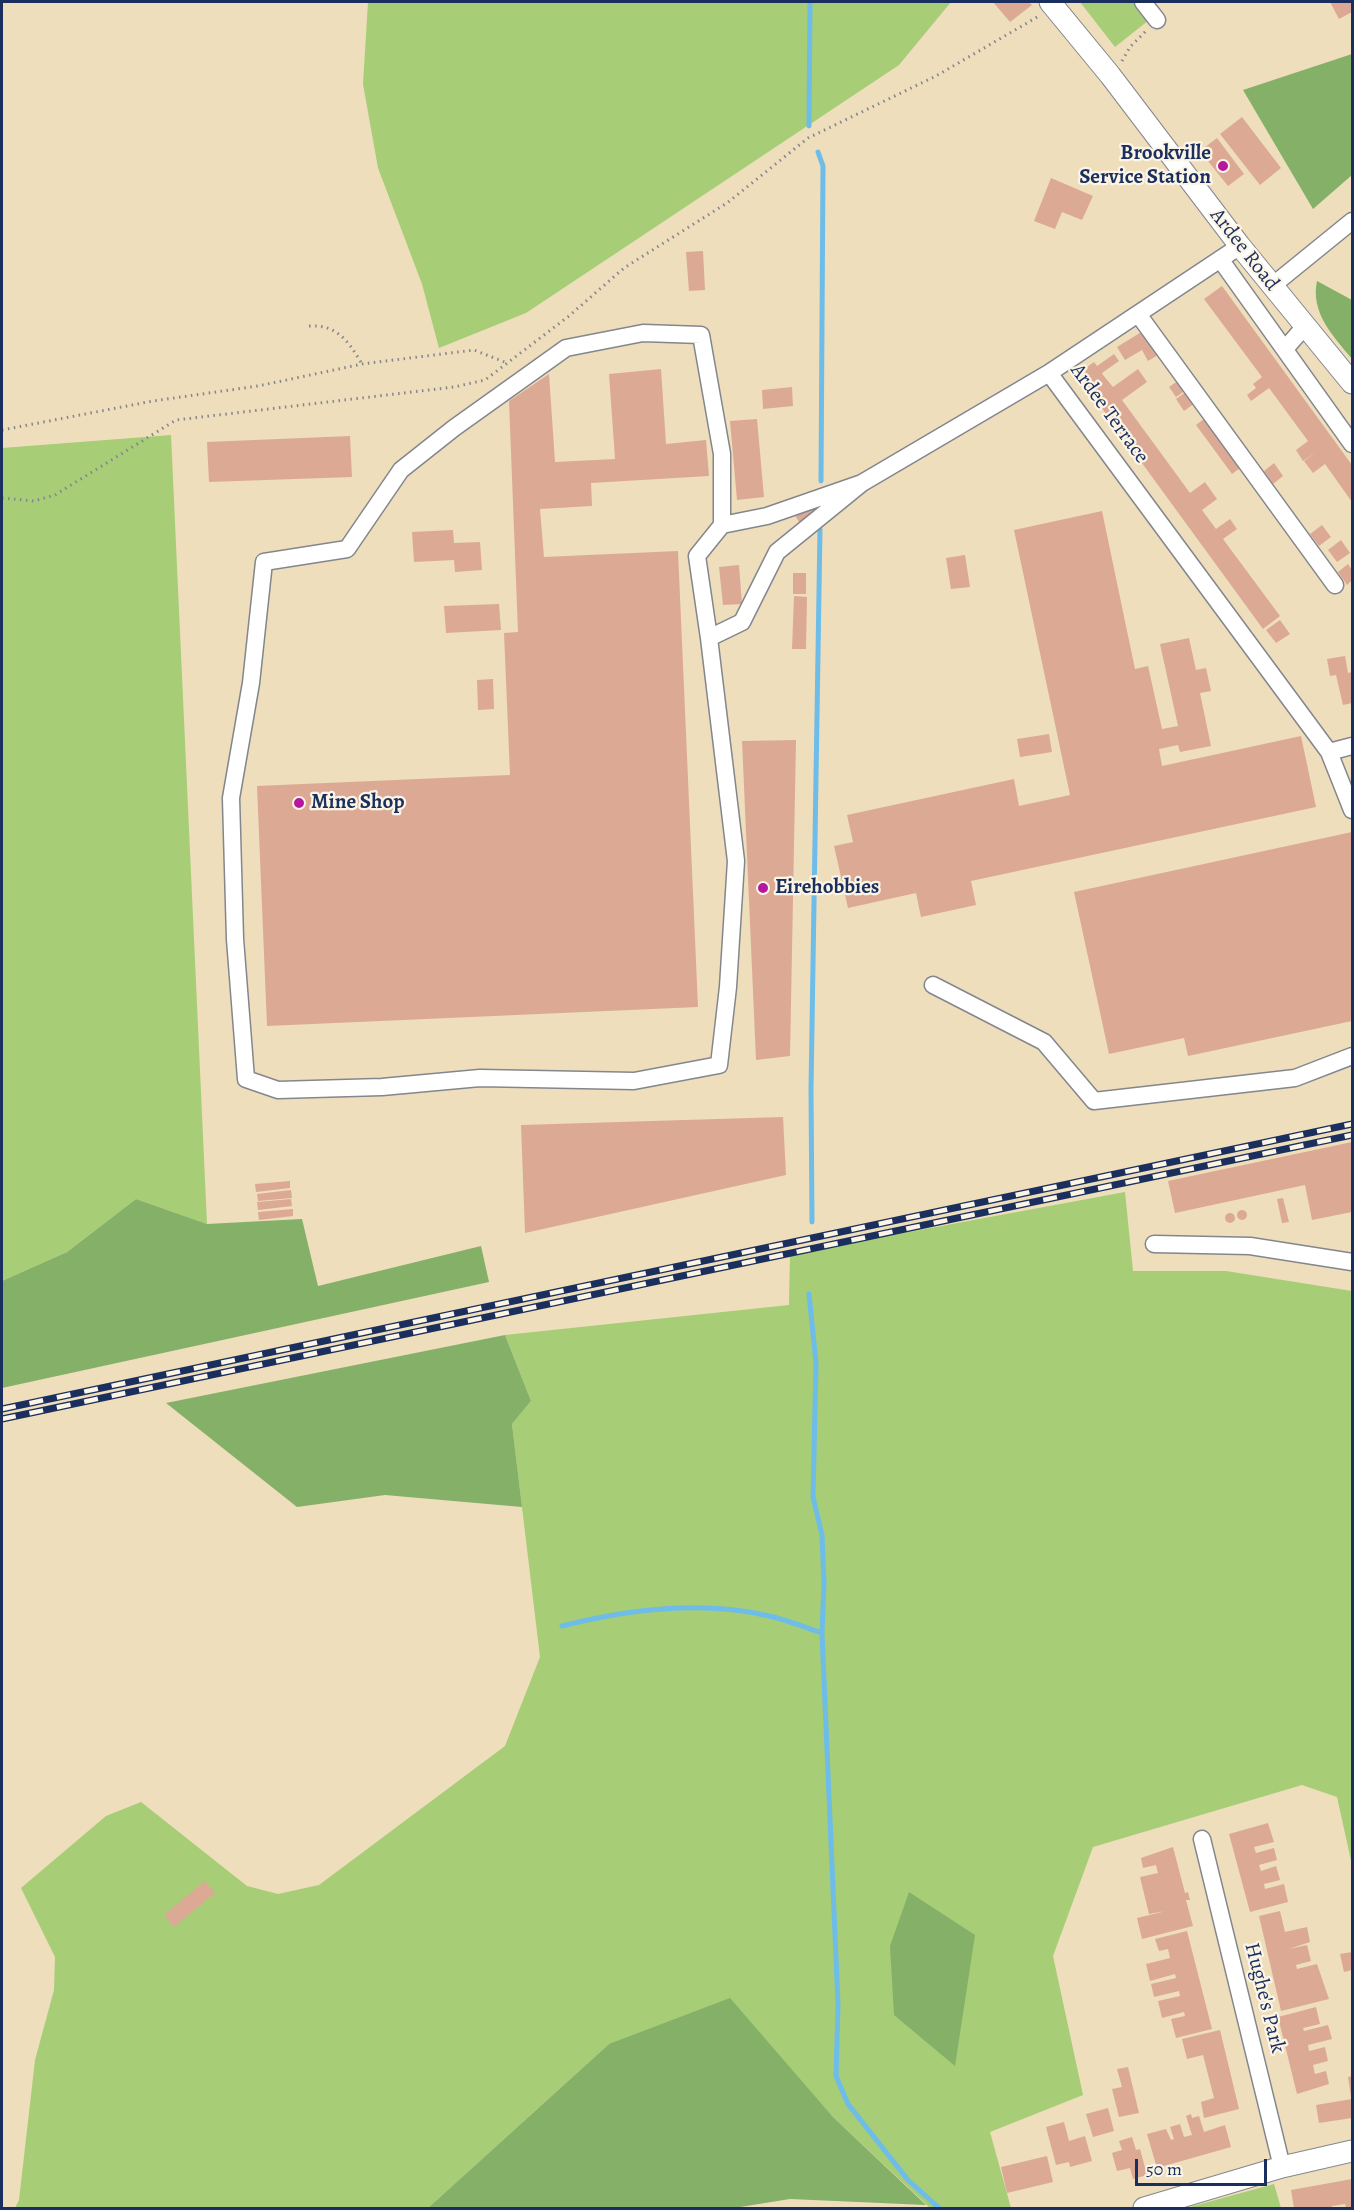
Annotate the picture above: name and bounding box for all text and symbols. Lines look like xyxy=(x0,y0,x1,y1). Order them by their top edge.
place label: Brookville Service Station xyxy=(1079,141,1211,191)
marker: Brookville Service Station xyxy=(1216,159,1230,173)
street label: Ardee Road xyxy=(1204,204,1284,296)
street label: Ardee Terrace xyxy=(1064,359,1154,469)
place label: Mine Shop xyxy=(311,790,405,816)
marker: Mine Shop xyxy=(292,796,306,810)
place label: Eirehobbies xyxy=(775,875,879,901)
marker: Eirehobbies xyxy=(756,881,770,895)
street label: Hughe's Park xyxy=(1238,1940,1290,2056)
scale bar xyxy=(1138,2147,1270,2185)
text: 50 m xyxy=(1146,2157,1182,2181)

